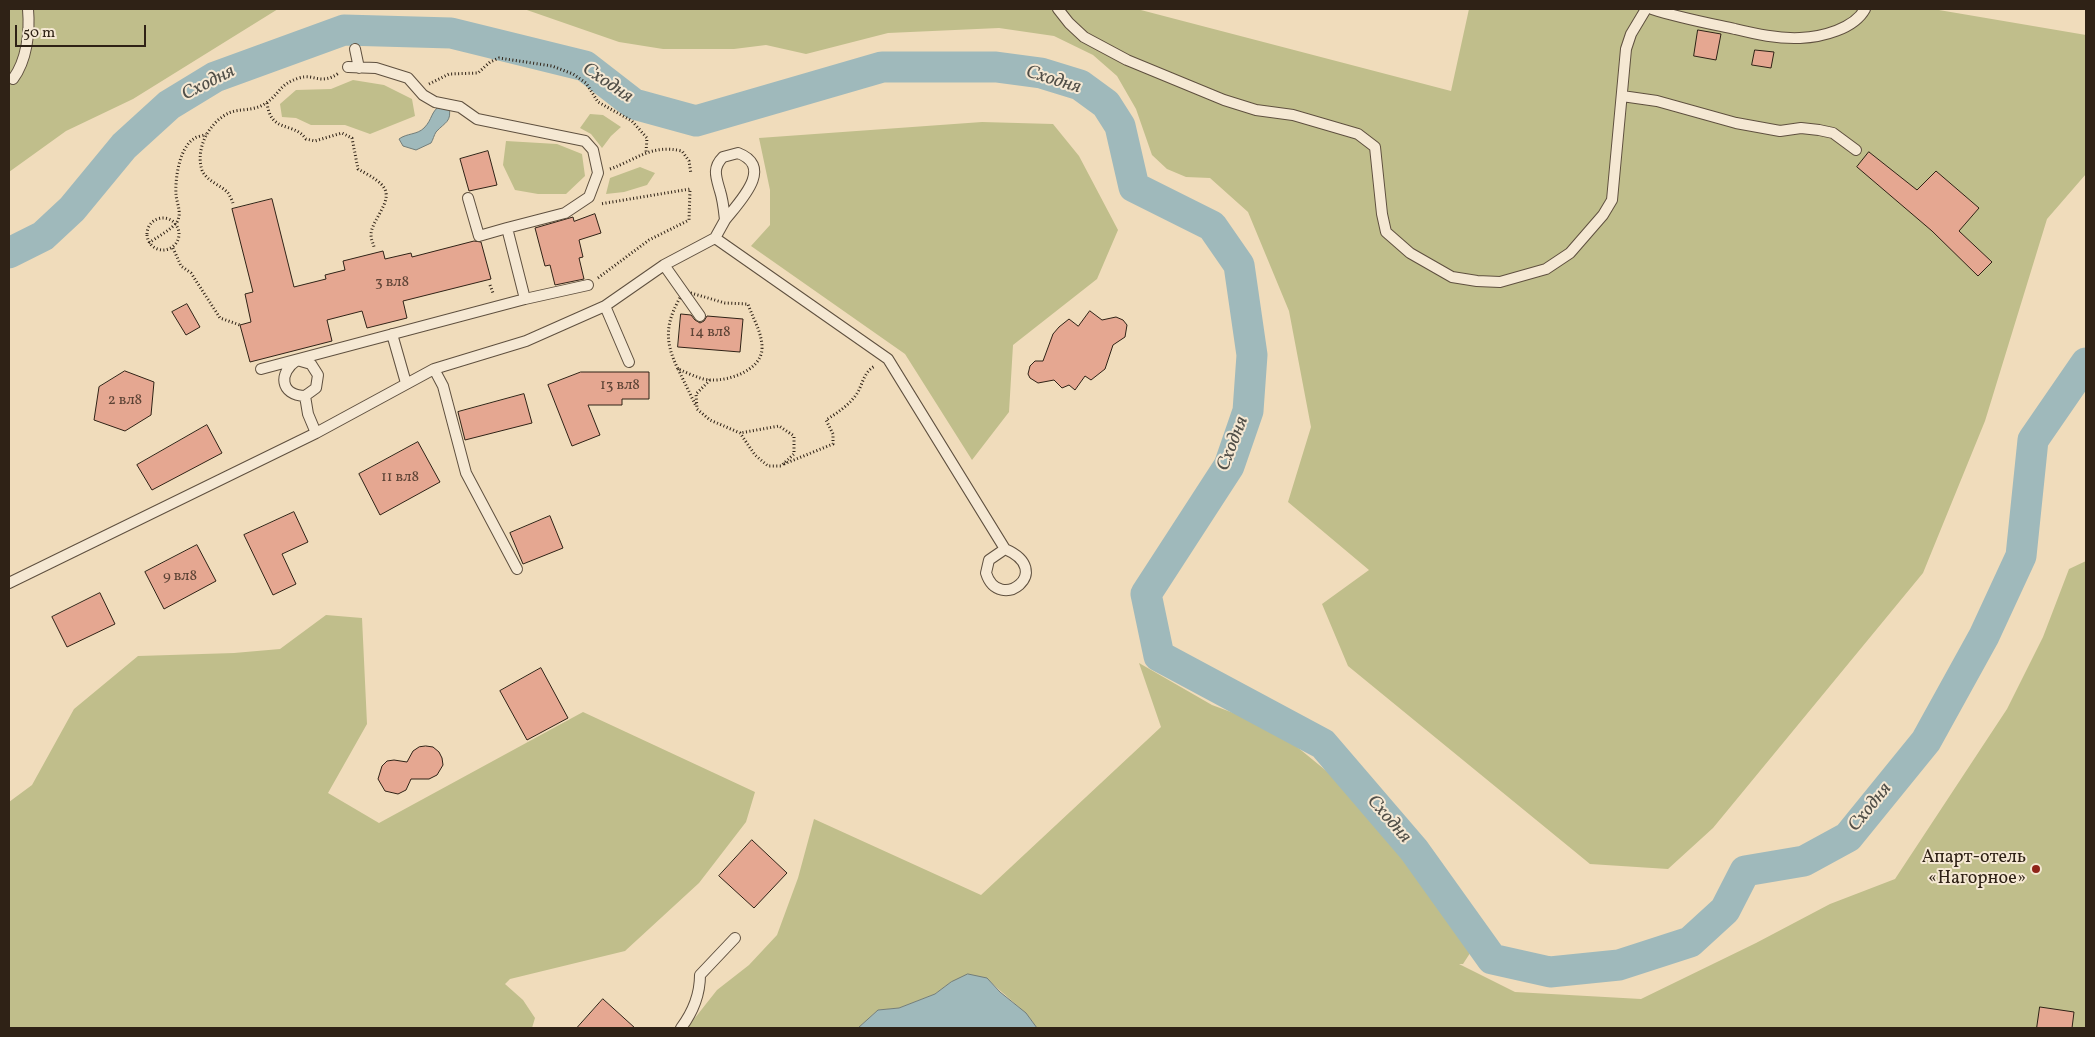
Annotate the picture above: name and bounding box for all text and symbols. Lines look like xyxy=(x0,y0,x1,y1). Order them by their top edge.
scale bar xyxy=(18,15,149,47)
text: 50 m xyxy=(23,23,55,44)
water label: Сходня xyxy=(577,59,637,109)
water label: Сходня xyxy=(179,61,239,107)
water label: Сходня xyxy=(1023,62,1083,100)
house number: 3 вл8 xyxy=(375,274,409,292)
house number: 14 вл8 xyxy=(689,324,731,342)
house number: 13 вл8 xyxy=(600,377,640,395)
house number: 2 вл8 xyxy=(108,392,142,410)
water label: Сходня xyxy=(1213,413,1255,475)
house number: 11 вл8 xyxy=(381,469,419,487)
house number: 9 вл8 xyxy=(163,568,197,586)
water label: Сходня xyxy=(1844,779,1898,837)
water label: Сходня xyxy=(1361,791,1415,849)
place label: Апарт-отель «Нагорное» xyxy=(1922,848,2026,891)
marker: Апарт-отель «Нагорное» xyxy=(2030,863,2042,875)

